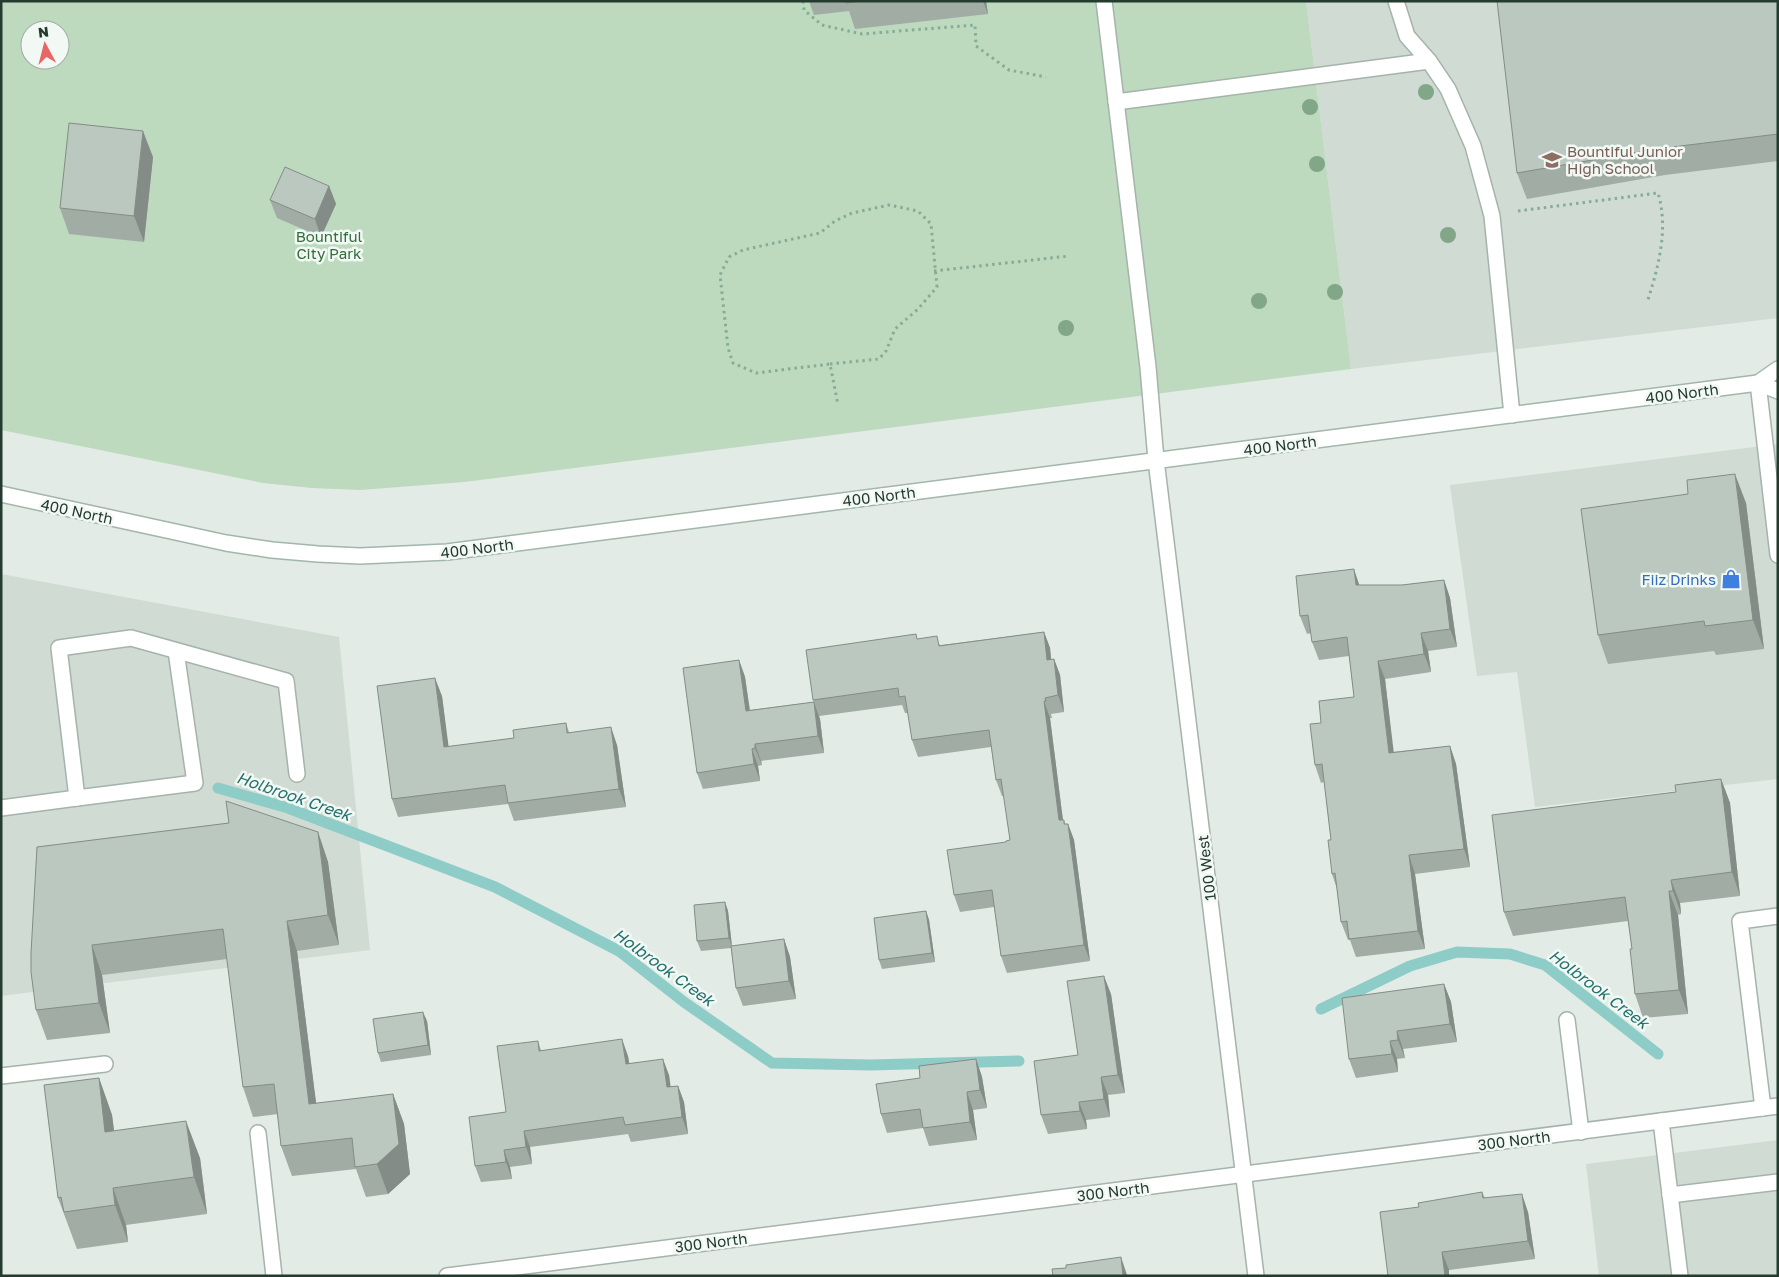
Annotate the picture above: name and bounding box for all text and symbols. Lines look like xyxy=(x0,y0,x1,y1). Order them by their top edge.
north arrow xyxy=(20,20,70,70)
text: N xyxy=(37,23,50,41)
place label: Bountiful Junior High School xyxy=(1567,142,1683,177)
school or university icon: Bountiful Junior High School xyxy=(1541,149,1563,171)
park label: Bountiful City Park xyxy=(296,227,362,262)
street label: 400 North xyxy=(1645,380,1719,406)
street label: 400 North xyxy=(1243,432,1317,458)
street label: 400 North xyxy=(842,483,916,509)
street label: 400 North xyxy=(39,495,115,527)
street label: 400 North xyxy=(440,535,514,561)
shop icon: Fiiz Drinks xyxy=(1720,568,1742,590)
place label: Fiiz Drinks xyxy=(1642,570,1716,588)
water label: Holbrook Creek xyxy=(234,767,356,826)
street label: 100 West xyxy=(1193,834,1219,902)
water label: Holbrook Creek xyxy=(610,924,720,1011)
water label: Holbrook Creek xyxy=(1545,945,1654,1034)
street label: 300 North xyxy=(1477,1127,1551,1153)
street label: 300 North xyxy=(1076,1178,1150,1204)
street label: 300 North xyxy=(674,1229,748,1255)

